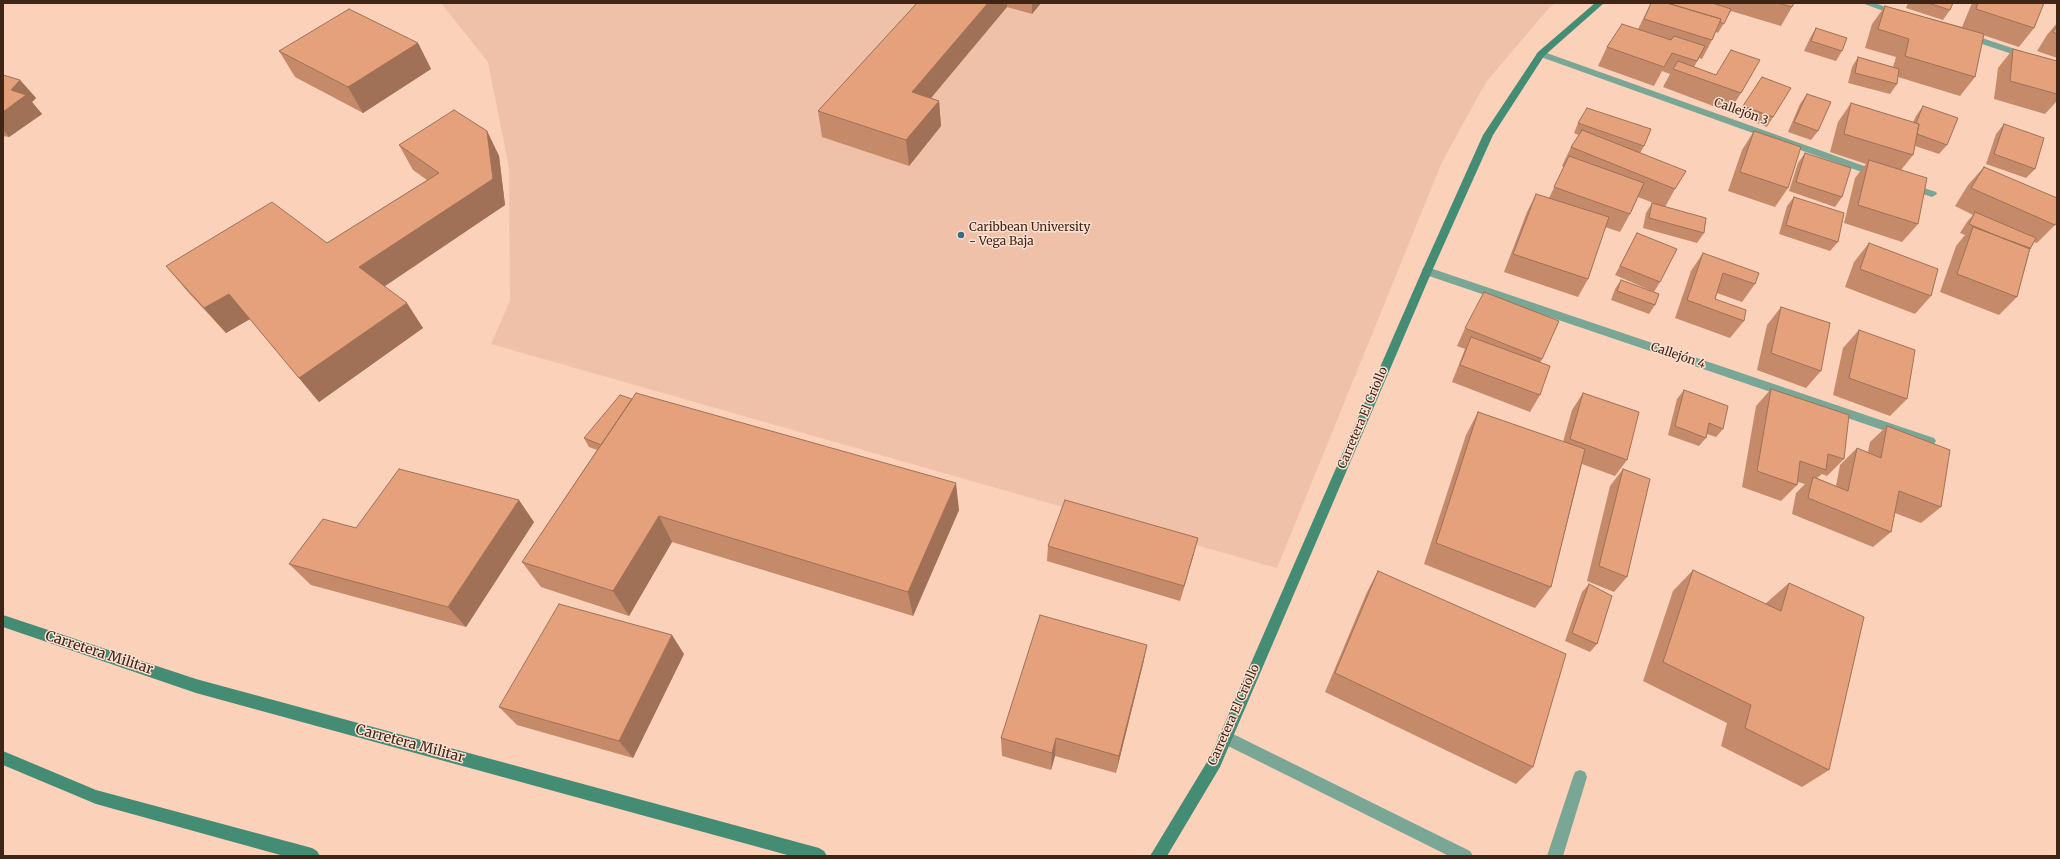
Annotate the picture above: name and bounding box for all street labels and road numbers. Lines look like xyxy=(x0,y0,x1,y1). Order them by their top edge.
street label: Callejón 3 xyxy=(1712,96,1770,128)
street label: Callejón 4 xyxy=(1649,340,1707,372)
street label: Carretera El Criollo xyxy=(1335,365,1391,471)
street label: Carretera Militar xyxy=(43,628,155,678)
street label: Carretera El Criollo xyxy=(1205,662,1263,768)
street label: Carretera Militar xyxy=(354,721,466,767)

